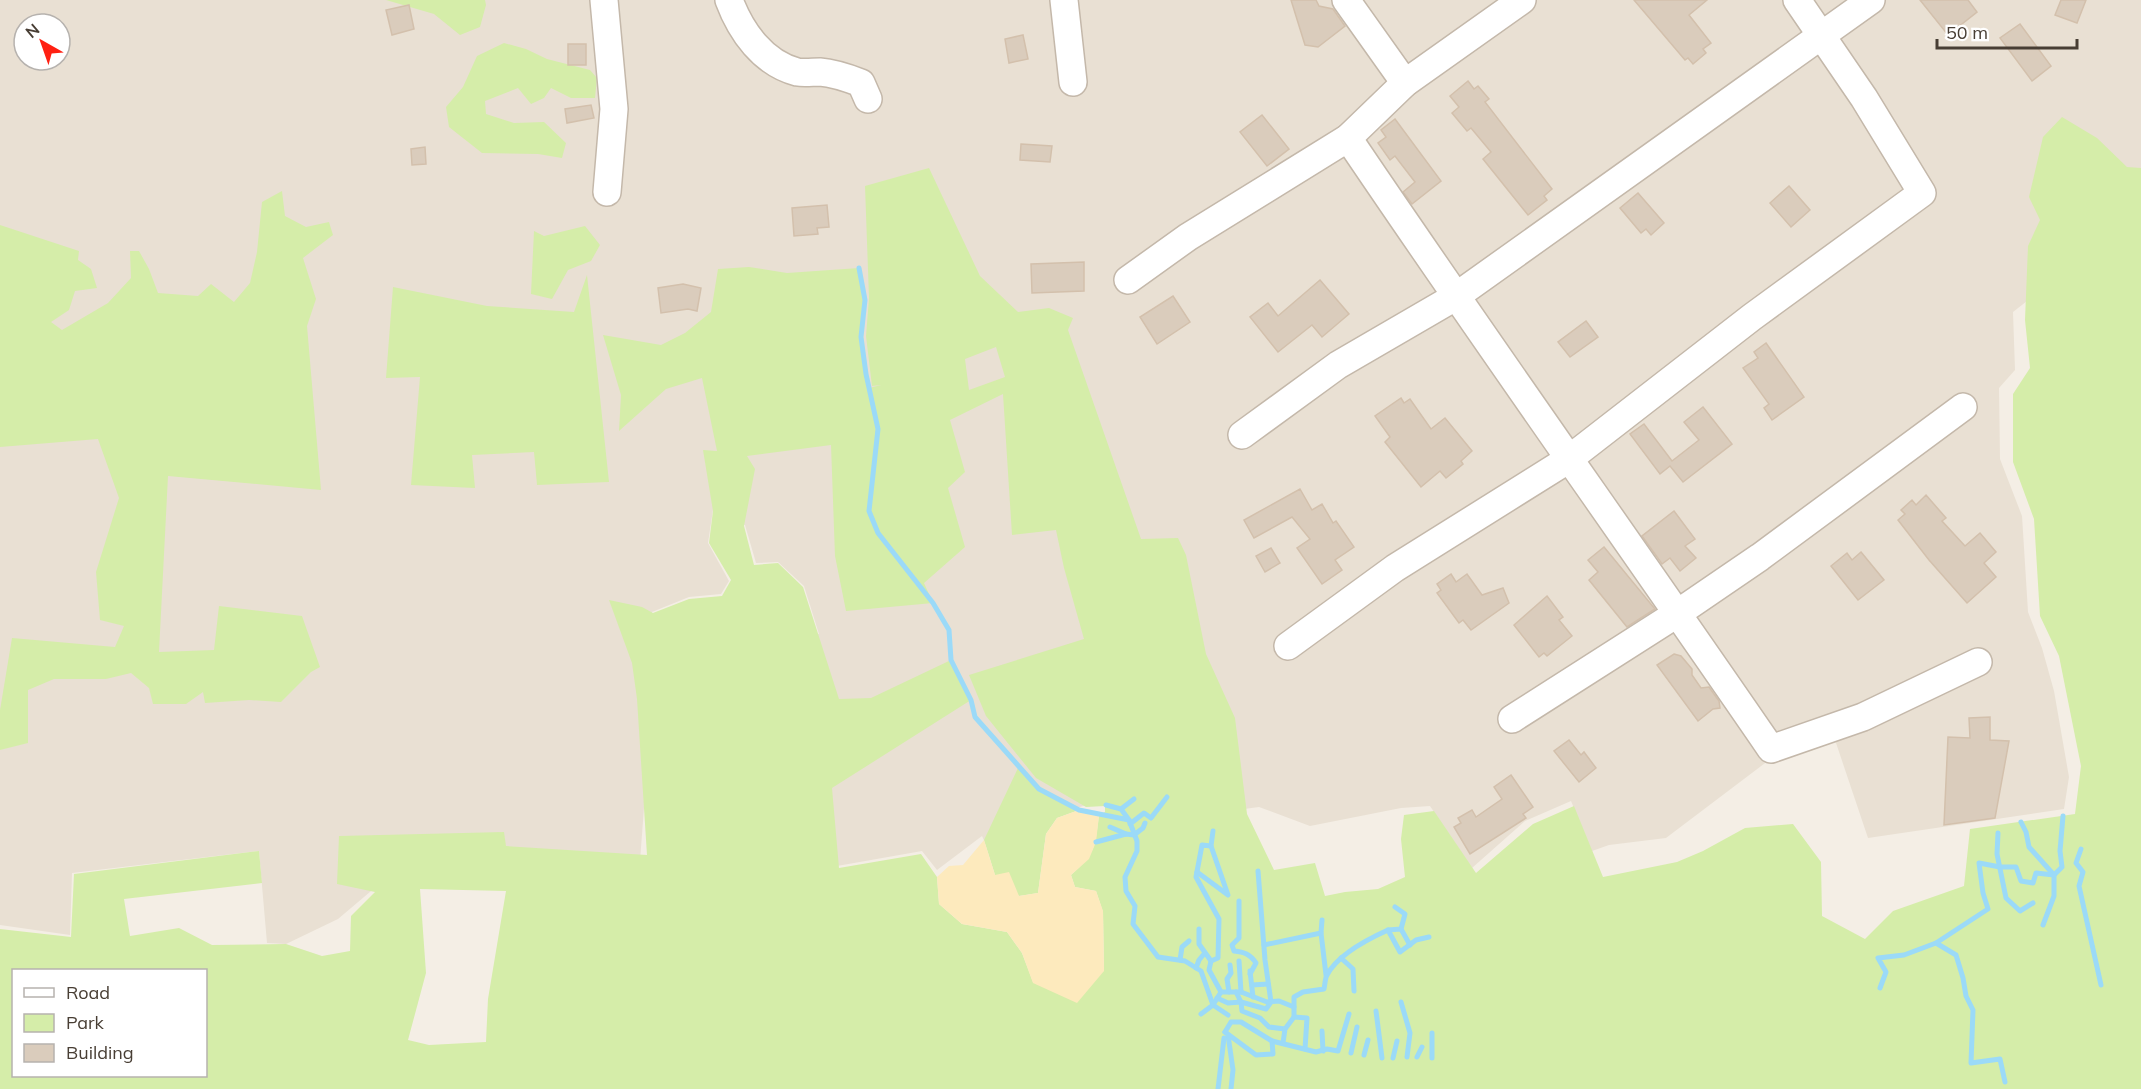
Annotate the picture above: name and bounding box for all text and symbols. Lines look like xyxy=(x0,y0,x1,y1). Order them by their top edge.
north arrow xyxy=(12,12,72,72)
scale bar xyxy=(1937,12,2076,50)
text: N xyxy=(21,19,43,42)
text: 50 m xyxy=(1946,21,1988,44)
legend xyxy=(12,969,207,1077)
text: Road xyxy=(66,981,110,1004)
text: Park xyxy=(66,1011,105,1034)
text: Building xyxy=(66,1041,134,1064)

